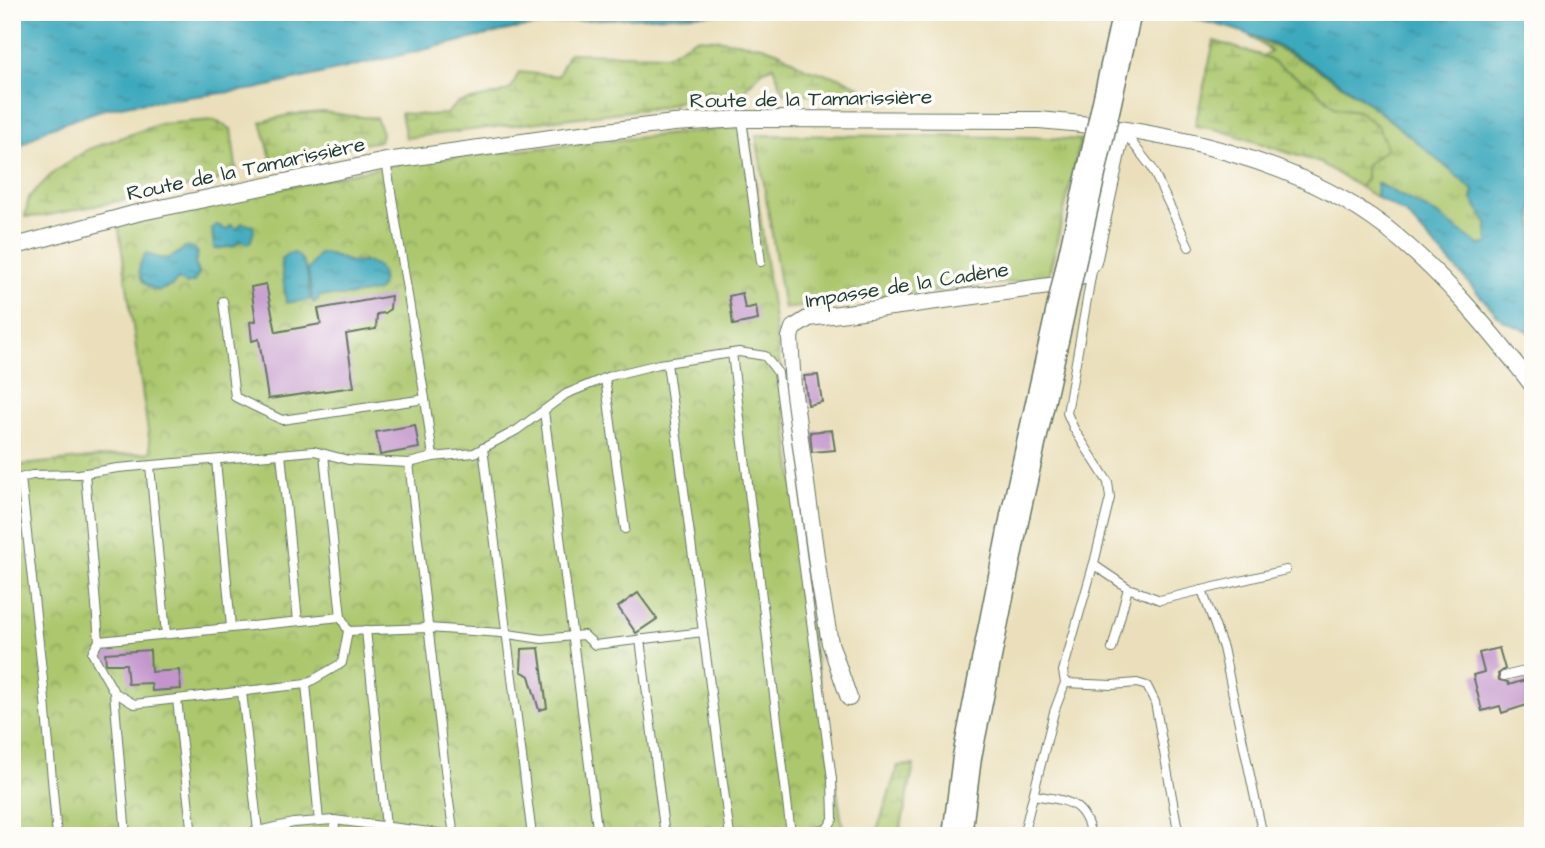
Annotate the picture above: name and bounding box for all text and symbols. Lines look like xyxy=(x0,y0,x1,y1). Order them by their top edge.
street label: Route de la Tamarissière xyxy=(689,82,933,116)
street label: Route de la Tamarissière xyxy=(124,130,368,208)
street label: Impasse de la Cadène xyxy=(803,255,1011,316)

